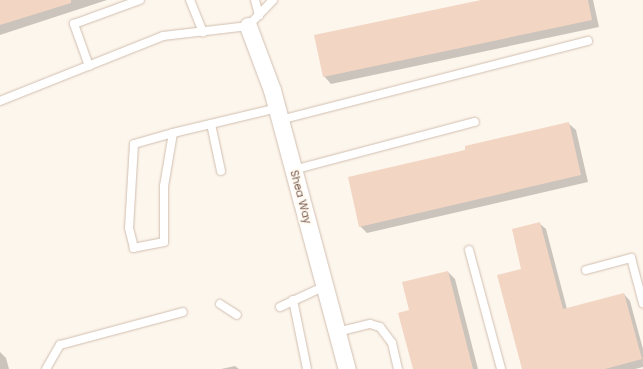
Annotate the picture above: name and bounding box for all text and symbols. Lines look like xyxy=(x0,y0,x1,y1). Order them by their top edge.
street label: Shea Way xyxy=(288,169,314,225)

